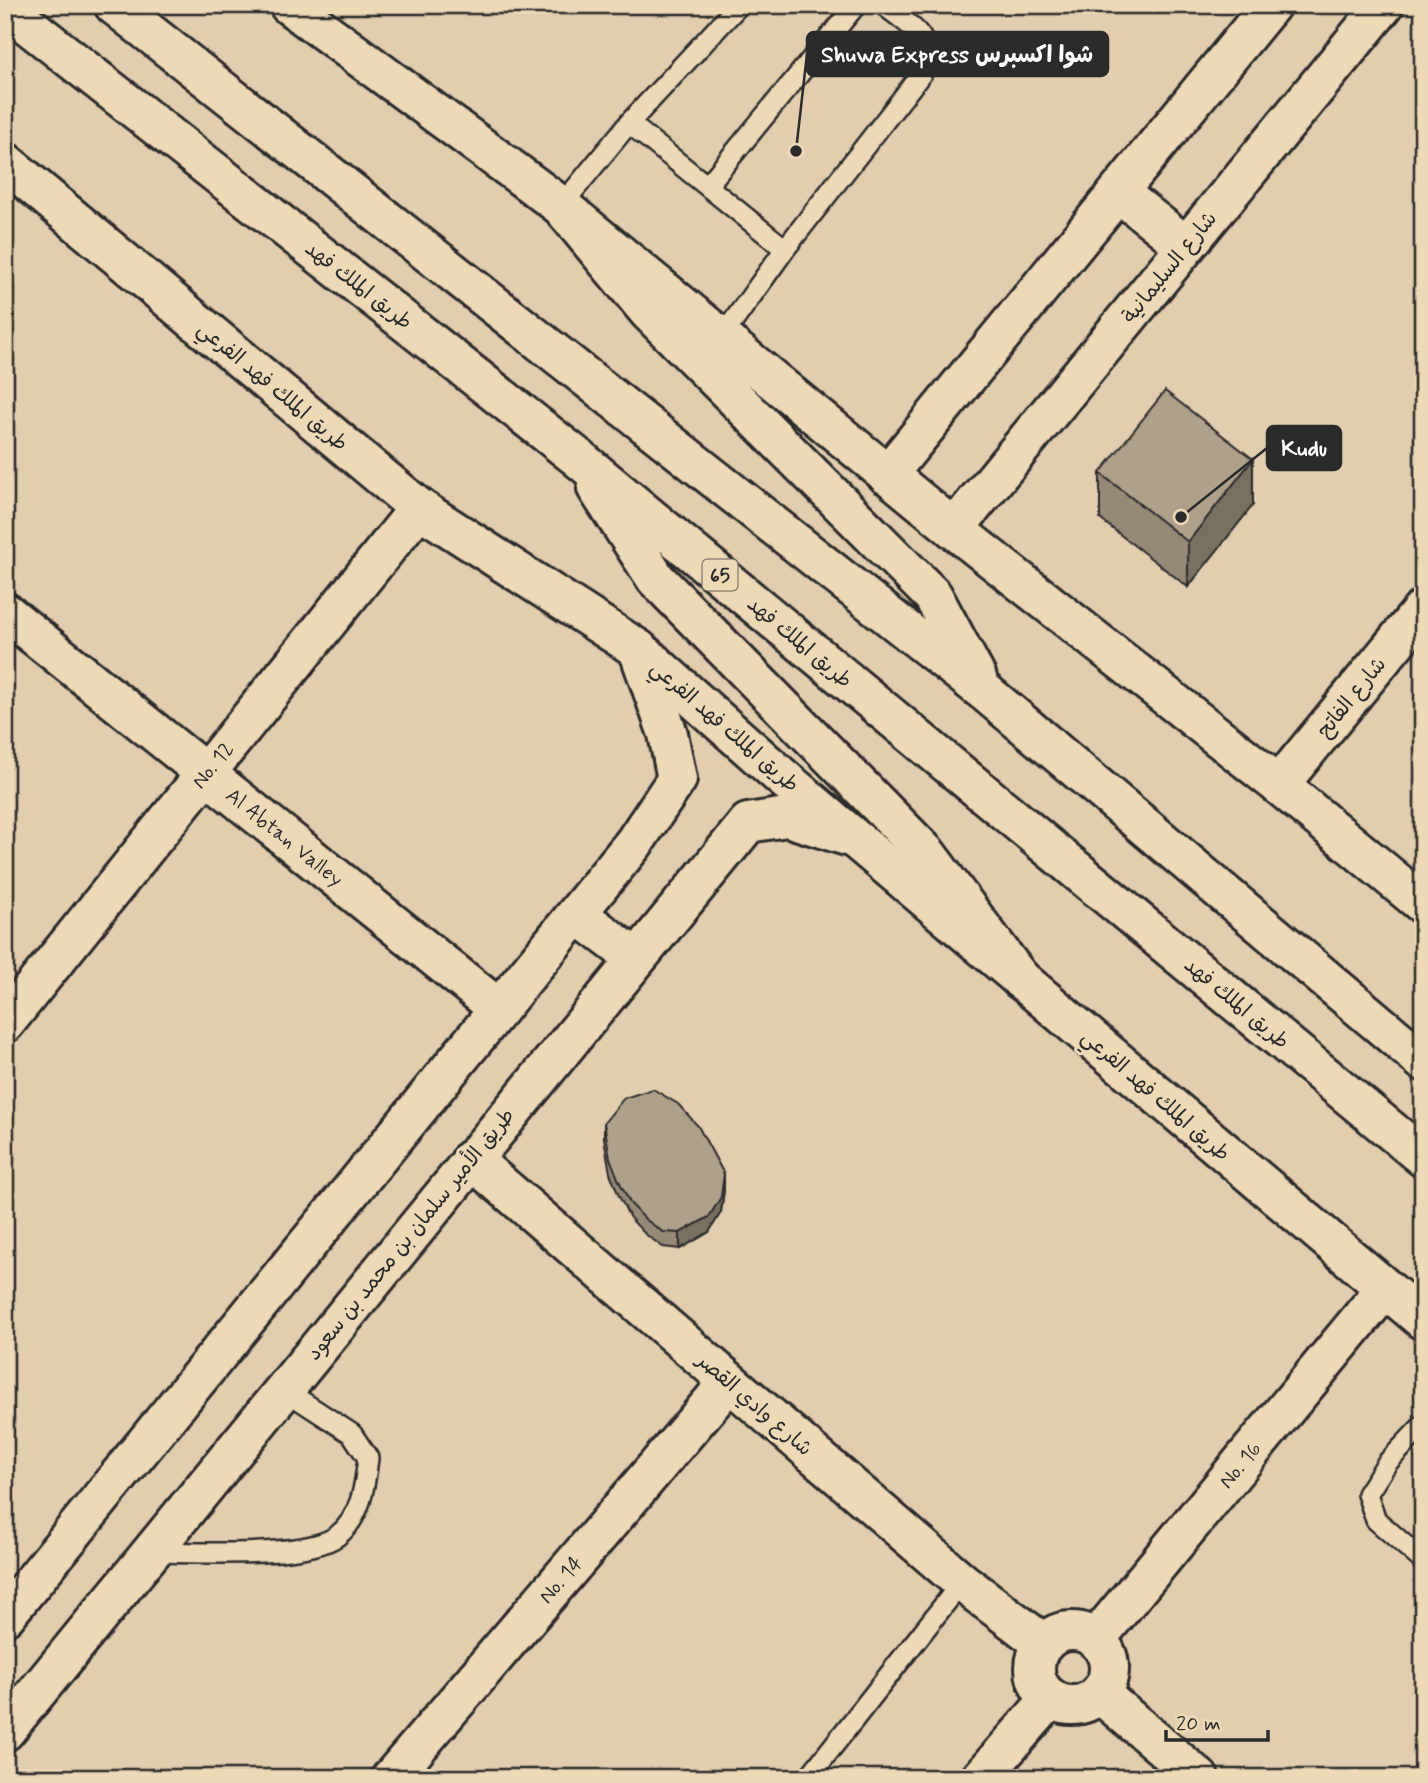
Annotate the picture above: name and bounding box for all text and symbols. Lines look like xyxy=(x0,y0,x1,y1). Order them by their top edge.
callout: Shuwa Express شوا اكسبرس xyxy=(807,32,1108,76)
text: Shuwa Express شوا اكسبرس xyxy=(821,41,1093,71)
street label: شارع السليمانية xyxy=(1116,206,1224,330)
street label: طريق الملك فهد xyxy=(299,235,418,337)
street label: طريق الملك فهد الفرعي xyxy=(189,315,354,461)
callout: Kudu xyxy=(1267,426,1341,470)
text: Kudu xyxy=(1281,435,1327,465)
road number: 65 xyxy=(702,560,738,590)
street label: طريق الملك فهد xyxy=(741,591,858,695)
street label: شارع الفاتح xyxy=(1311,651,1393,744)
street label: طريق الملك فهد الفرعي xyxy=(641,654,805,802)
street label: No. 12 xyxy=(186,736,241,795)
street label: Al Abtan Valley xyxy=(220,782,349,893)
street label: طريق الملك فهد xyxy=(1178,952,1295,1056)
street label: طريق الملك فهد الفرعي xyxy=(1072,1023,1236,1171)
street label: طريق الأمير سلمان بن محمد بن سعود xyxy=(299,1102,521,1367)
street label: شارع وادي القصر xyxy=(689,1345,818,1463)
street label: No. 16 xyxy=(1213,1436,1268,1495)
street label: No. 14 xyxy=(533,1550,590,1610)
scale bar xyxy=(1166,1699,1267,1743)
text: 20 m xyxy=(1176,1710,1221,1738)

